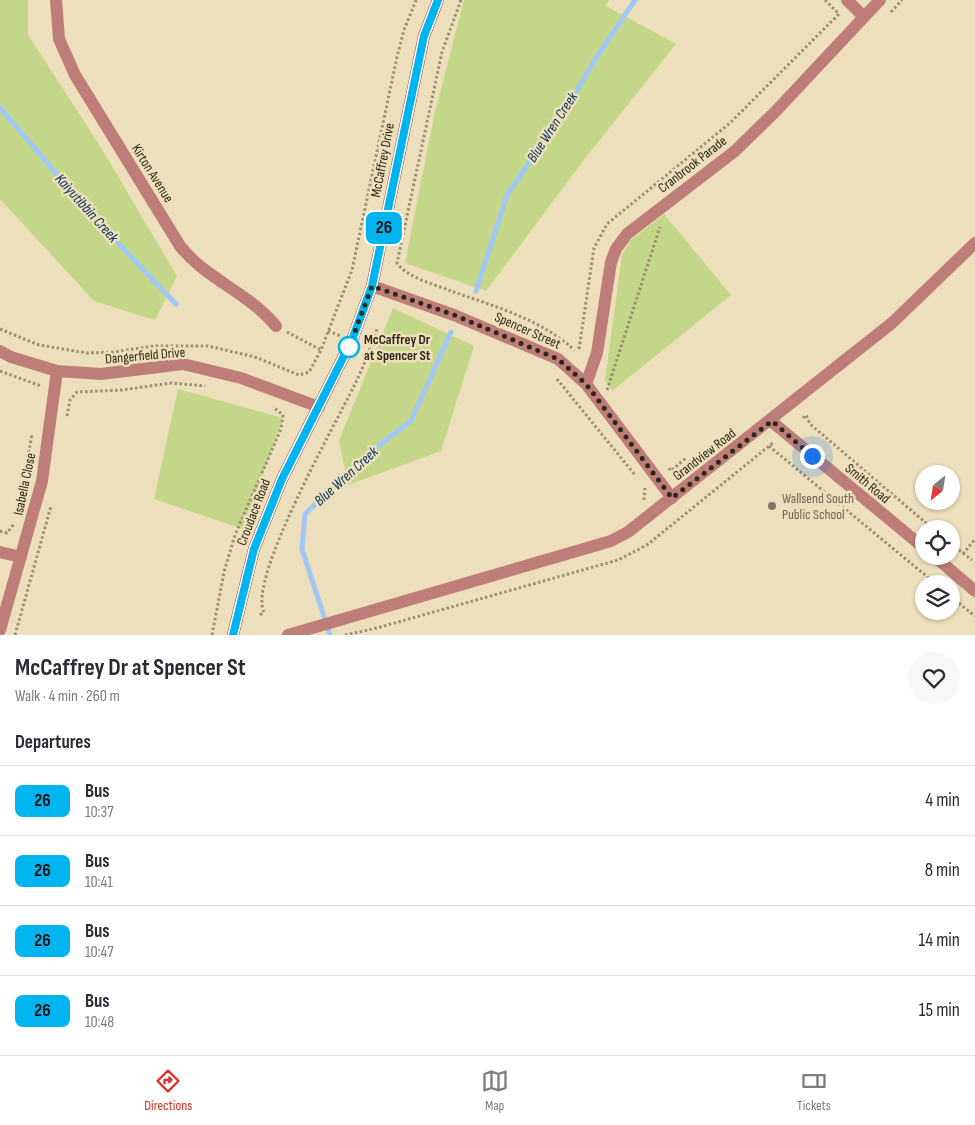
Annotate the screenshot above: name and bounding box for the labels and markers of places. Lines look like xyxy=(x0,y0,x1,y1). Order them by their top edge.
place label: McCaffrey Dr at Spencer St xyxy=(364,331,431,364)
marker: McCaffrey Dr at Spencer St xyxy=(338,336,360,358)
place label: Wallsend South Public School xyxy=(782,490,854,523)
marker: Wallsend South Public School xyxy=(766,500,778,512)

